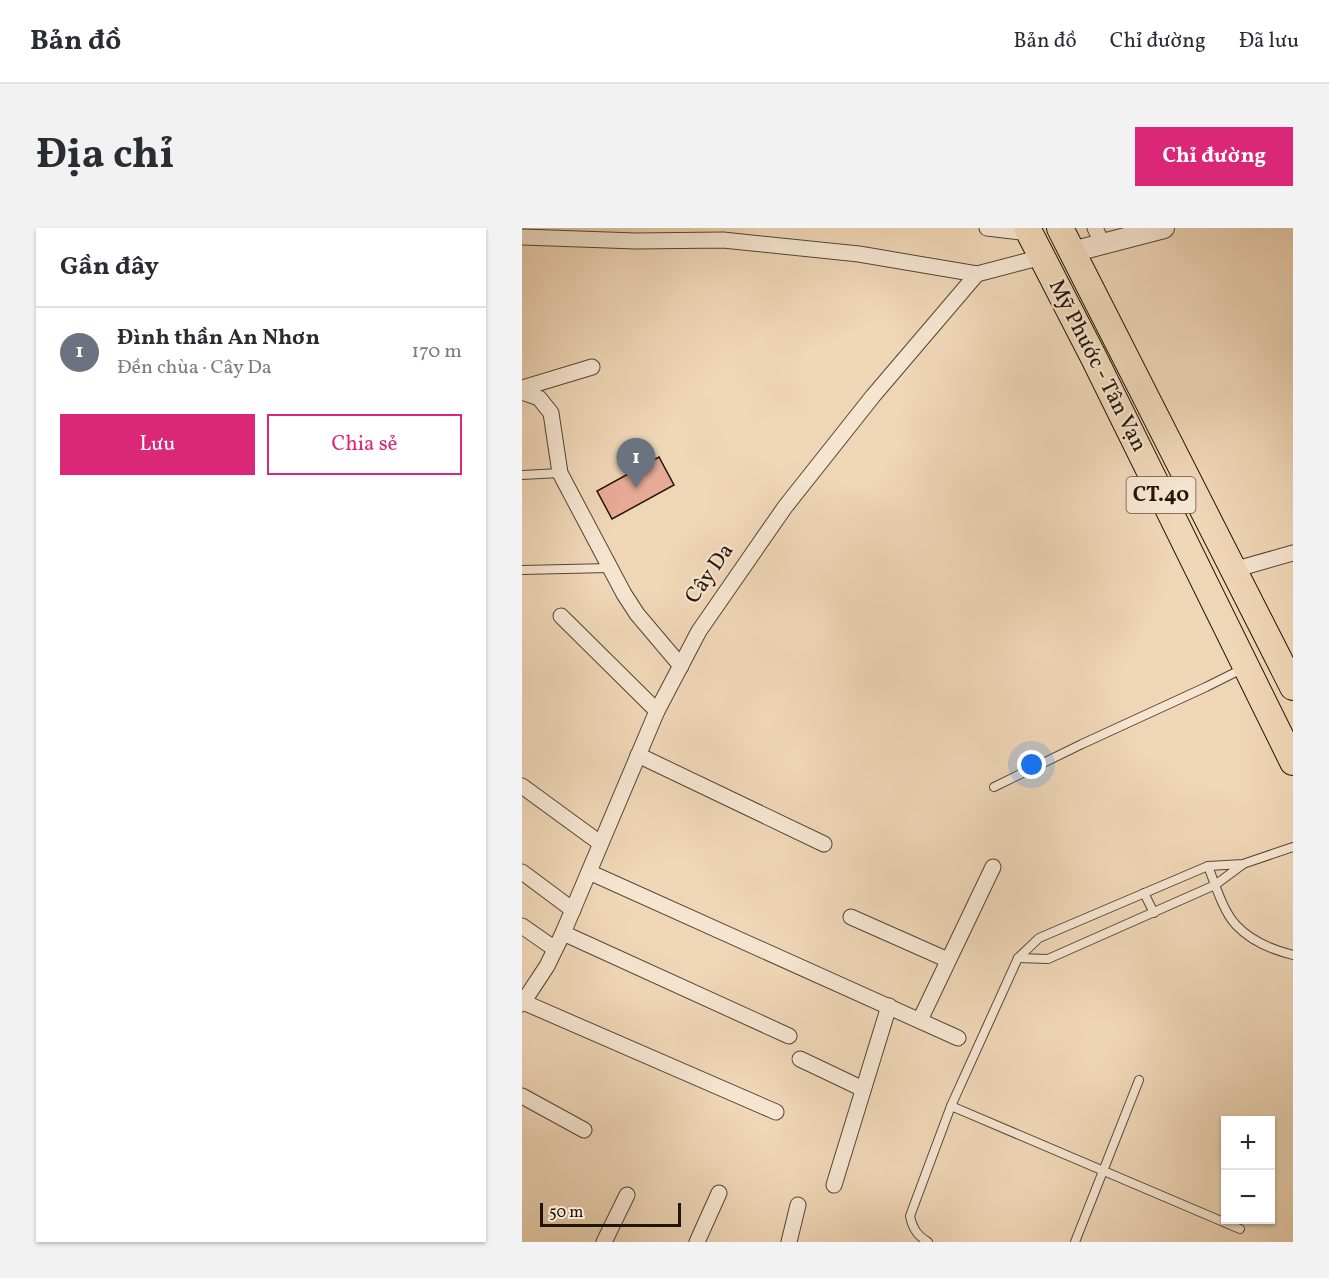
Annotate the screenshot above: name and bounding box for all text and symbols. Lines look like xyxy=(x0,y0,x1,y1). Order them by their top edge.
text: Bản đồ xyxy=(30,22,121,61)
text: Bản đồ xyxy=(1013,27,1077,56)
text: Chỉ đường xyxy=(1110,27,1206,56)
text: Đã lưu xyxy=(1239,27,1299,56)
text: Địa chỉ xyxy=(36,127,174,186)
button: Chỉ đường xyxy=(1135,127,1293,186)
text: Gần đây xyxy=(60,249,159,285)
street label: Mỹ Phước - Tân Vạn xyxy=(1040,274,1154,458)
text: Đình thần An Nhơn xyxy=(117,323,320,354)
text: 1 xyxy=(75,338,84,366)
text: 170 m xyxy=(412,338,462,366)
text: Đền chùa · Cây Da xyxy=(117,354,272,382)
button: Lưu xyxy=(60,414,255,475)
button: Chia sẻ xyxy=(267,414,462,475)
pin: 1 xyxy=(616,438,656,488)
road number: CT.40 xyxy=(1126,477,1196,513)
street label: Cây Da xyxy=(678,538,742,610)
your location xyxy=(1017,750,1046,779)
map controls xyxy=(1221,1116,1275,1224)
button: + xyxy=(1221,1116,1275,1170)
button: − xyxy=(1221,1170,1275,1224)
scale bar xyxy=(540,1200,681,1228)
text: 50 m xyxy=(549,1202,583,1224)

